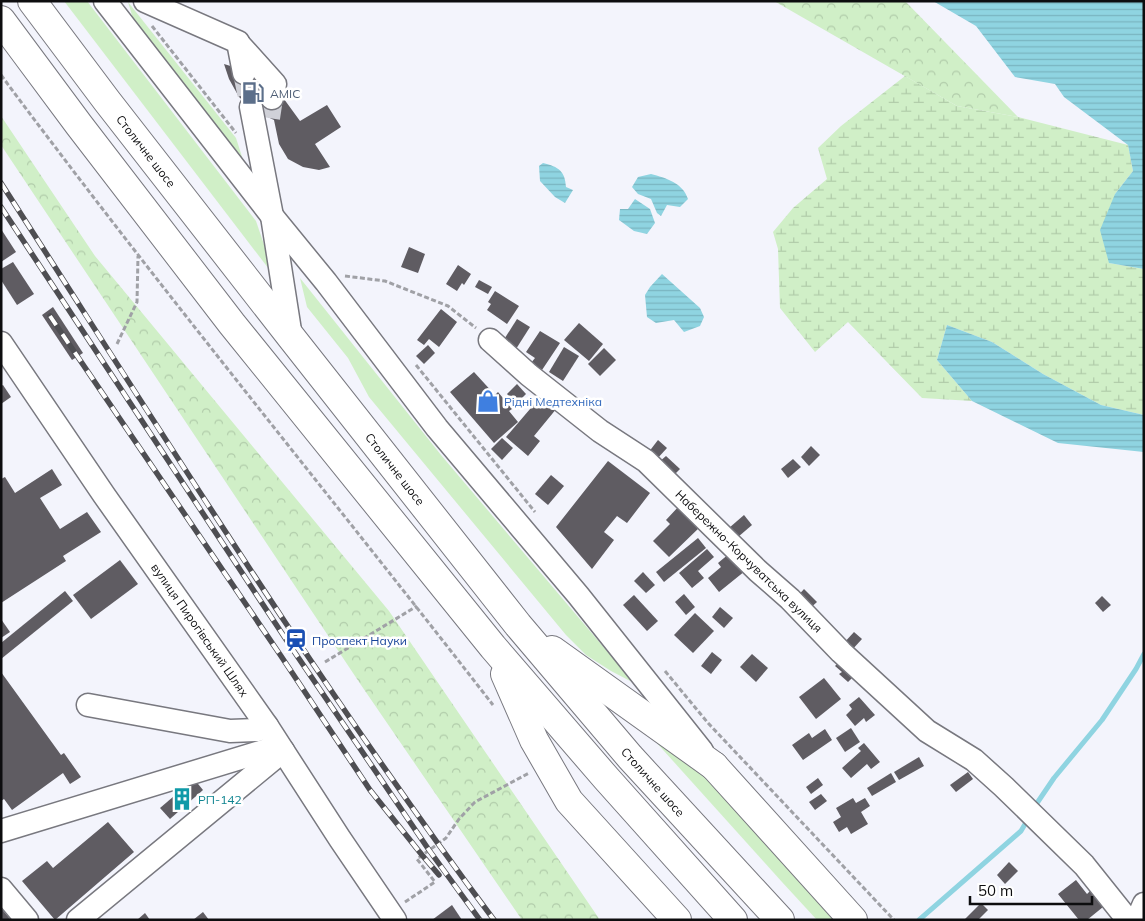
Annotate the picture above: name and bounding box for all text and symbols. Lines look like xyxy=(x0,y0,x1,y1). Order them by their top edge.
fuel station icon: AMIC xyxy=(240,80,266,106)
place label: AMIC xyxy=(270,86,300,101)
street label: Столичне шосе xyxy=(113,112,179,191)
shop icon: Рідні Медтехніка xyxy=(475,388,501,414)
place label: Рідні Медтехніка xyxy=(504,394,602,409)
street label: Столичне шосе xyxy=(362,430,428,509)
street label: Набережно-Корчуватська вулиця xyxy=(672,487,826,635)
street label: вулиця Пирогівський Шлях xyxy=(148,560,252,700)
station icon: Проспект Науки xyxy=(283,627,309,653)
place label: Проспект Науки xyxy=(312,633,407,648)
street label: Столичне шосе xyxy=(618,744,688,820)
building icon: РП-142 xyxy=(169,786,195,812)
place label: РП-142 xyxy=(198,792,242,807)
scale bar xyxy=(970,874,1092,906)
text: 50 m xyxy=(978,881,1013,900)

